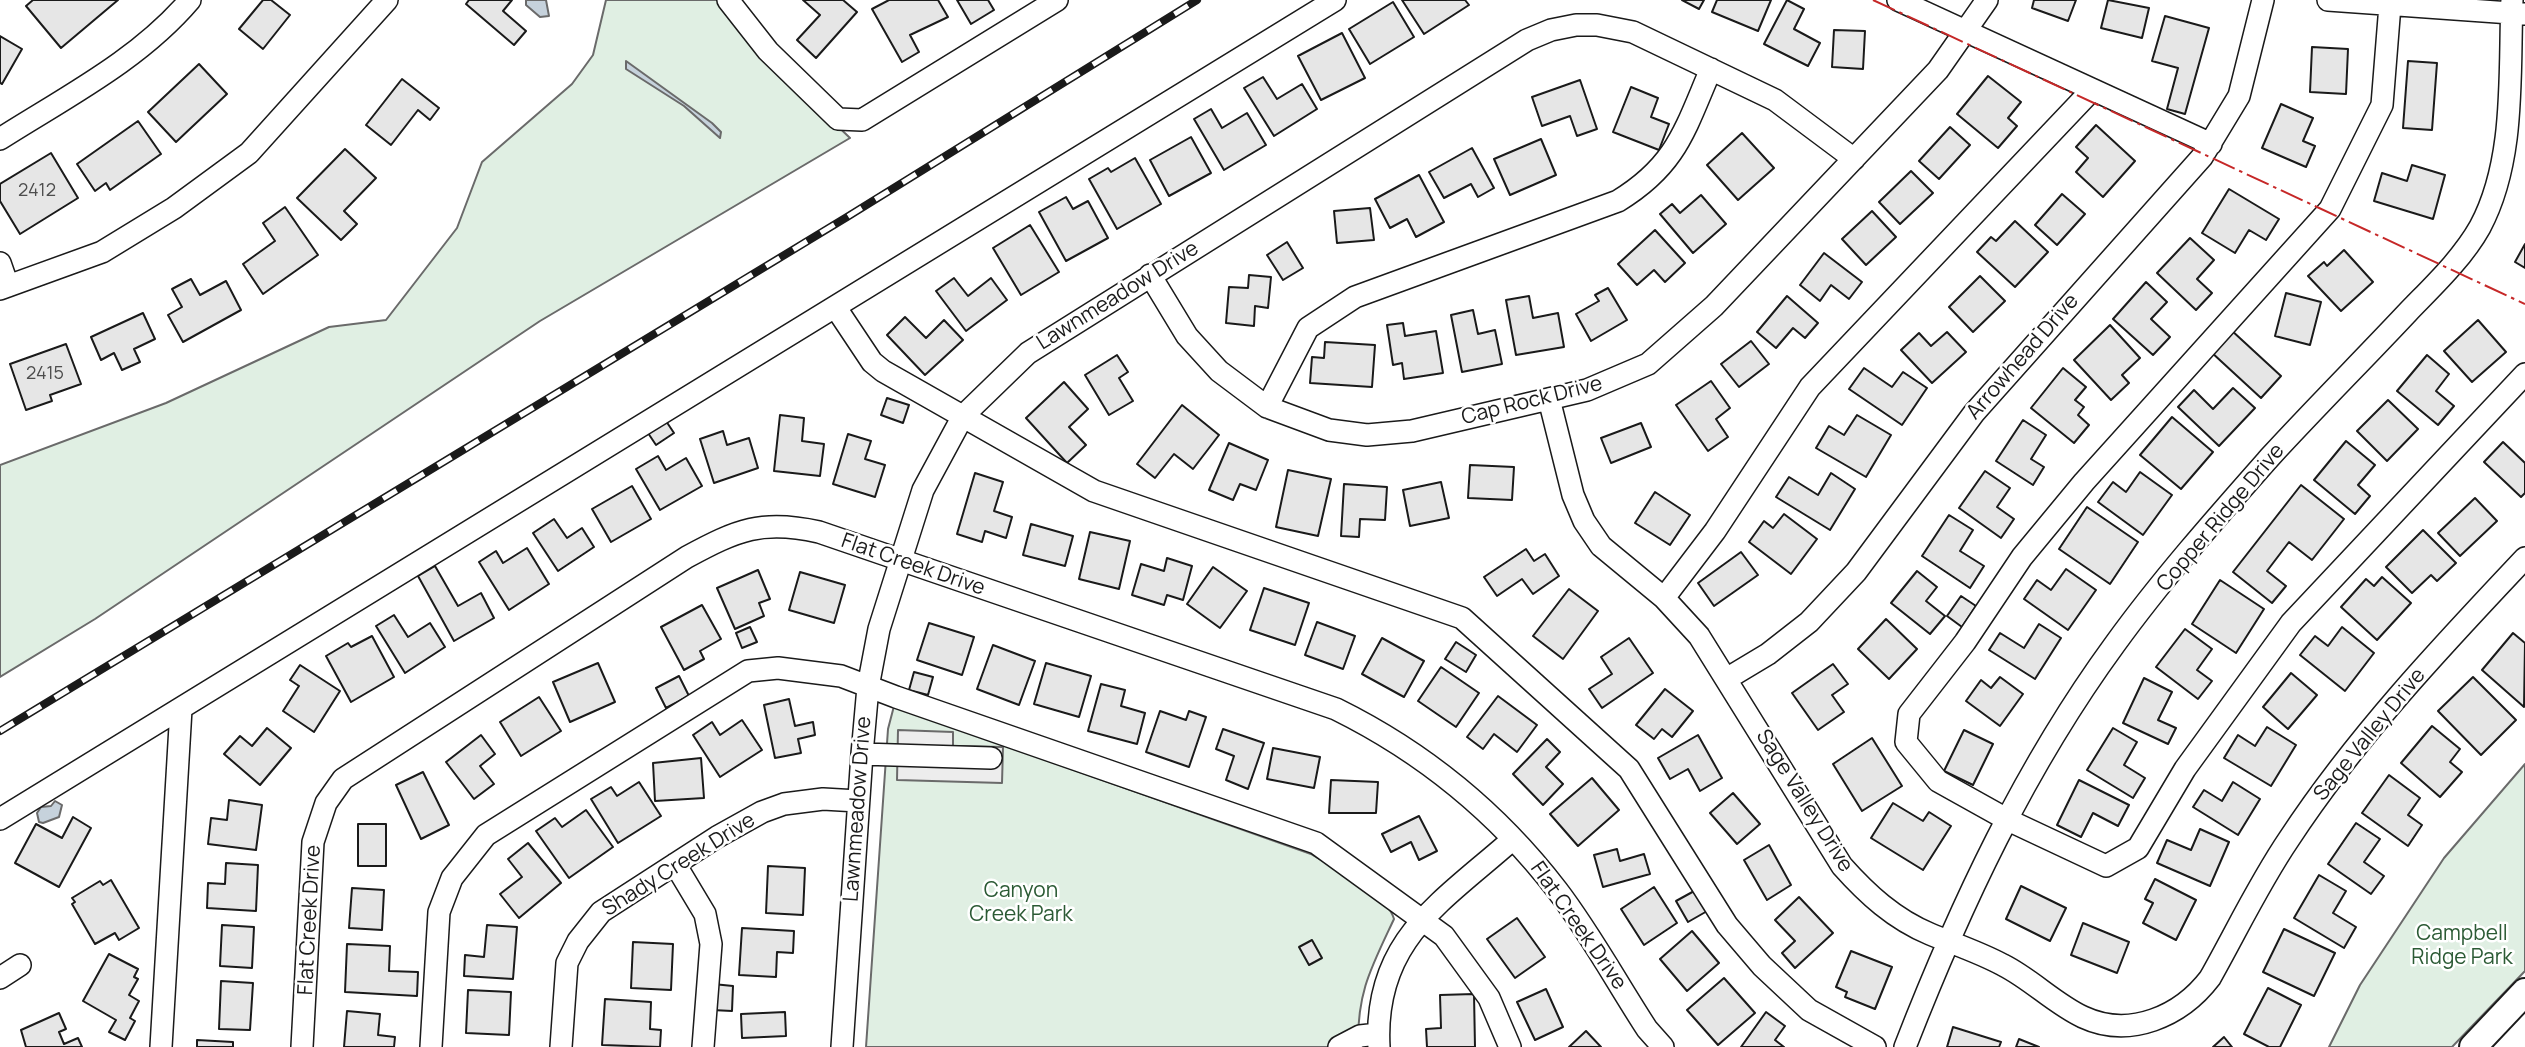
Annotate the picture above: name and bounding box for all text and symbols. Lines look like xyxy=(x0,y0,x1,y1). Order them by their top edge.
house number: 2412 xyxy=(18,180,56,202)
street label: Lawnmeadow Drive xyxy=(1033,236,1203,356)
street label: Arrowhead Drive xyxy=(1962,289,2084,425)
house number: 2415 xyxy=(26,363,64,385)
street label: Cap Rock Drive xyxy=(1459,371,1605,431)
street label: Copper Ridge Drive xyxy=(2152,439,2290,597)
street label: Flat Creek Drive xyxy=(838,529,988,601)
street label: Sage Valley Drive xyxy=(2309,664,2431,806)
street label: Lawnmeadow Drive xyxy=(839,715,877,903)
street label: Sage Valley Drive xyxy=(1750,725,1858,877)
street label: Shady Creek Drive xyxy=(598,808,760,922)
street label: Flat Creek Drive xyxy=(293,844,327,996)
street label: Flat Creek Drive xyxy=(1525,857,1631,995)
park label: Canyon Creek Park xyxy=(969,878,1073,928)
park label: Campbell Ridge Park xyxy=(2411,921,2513,971)

